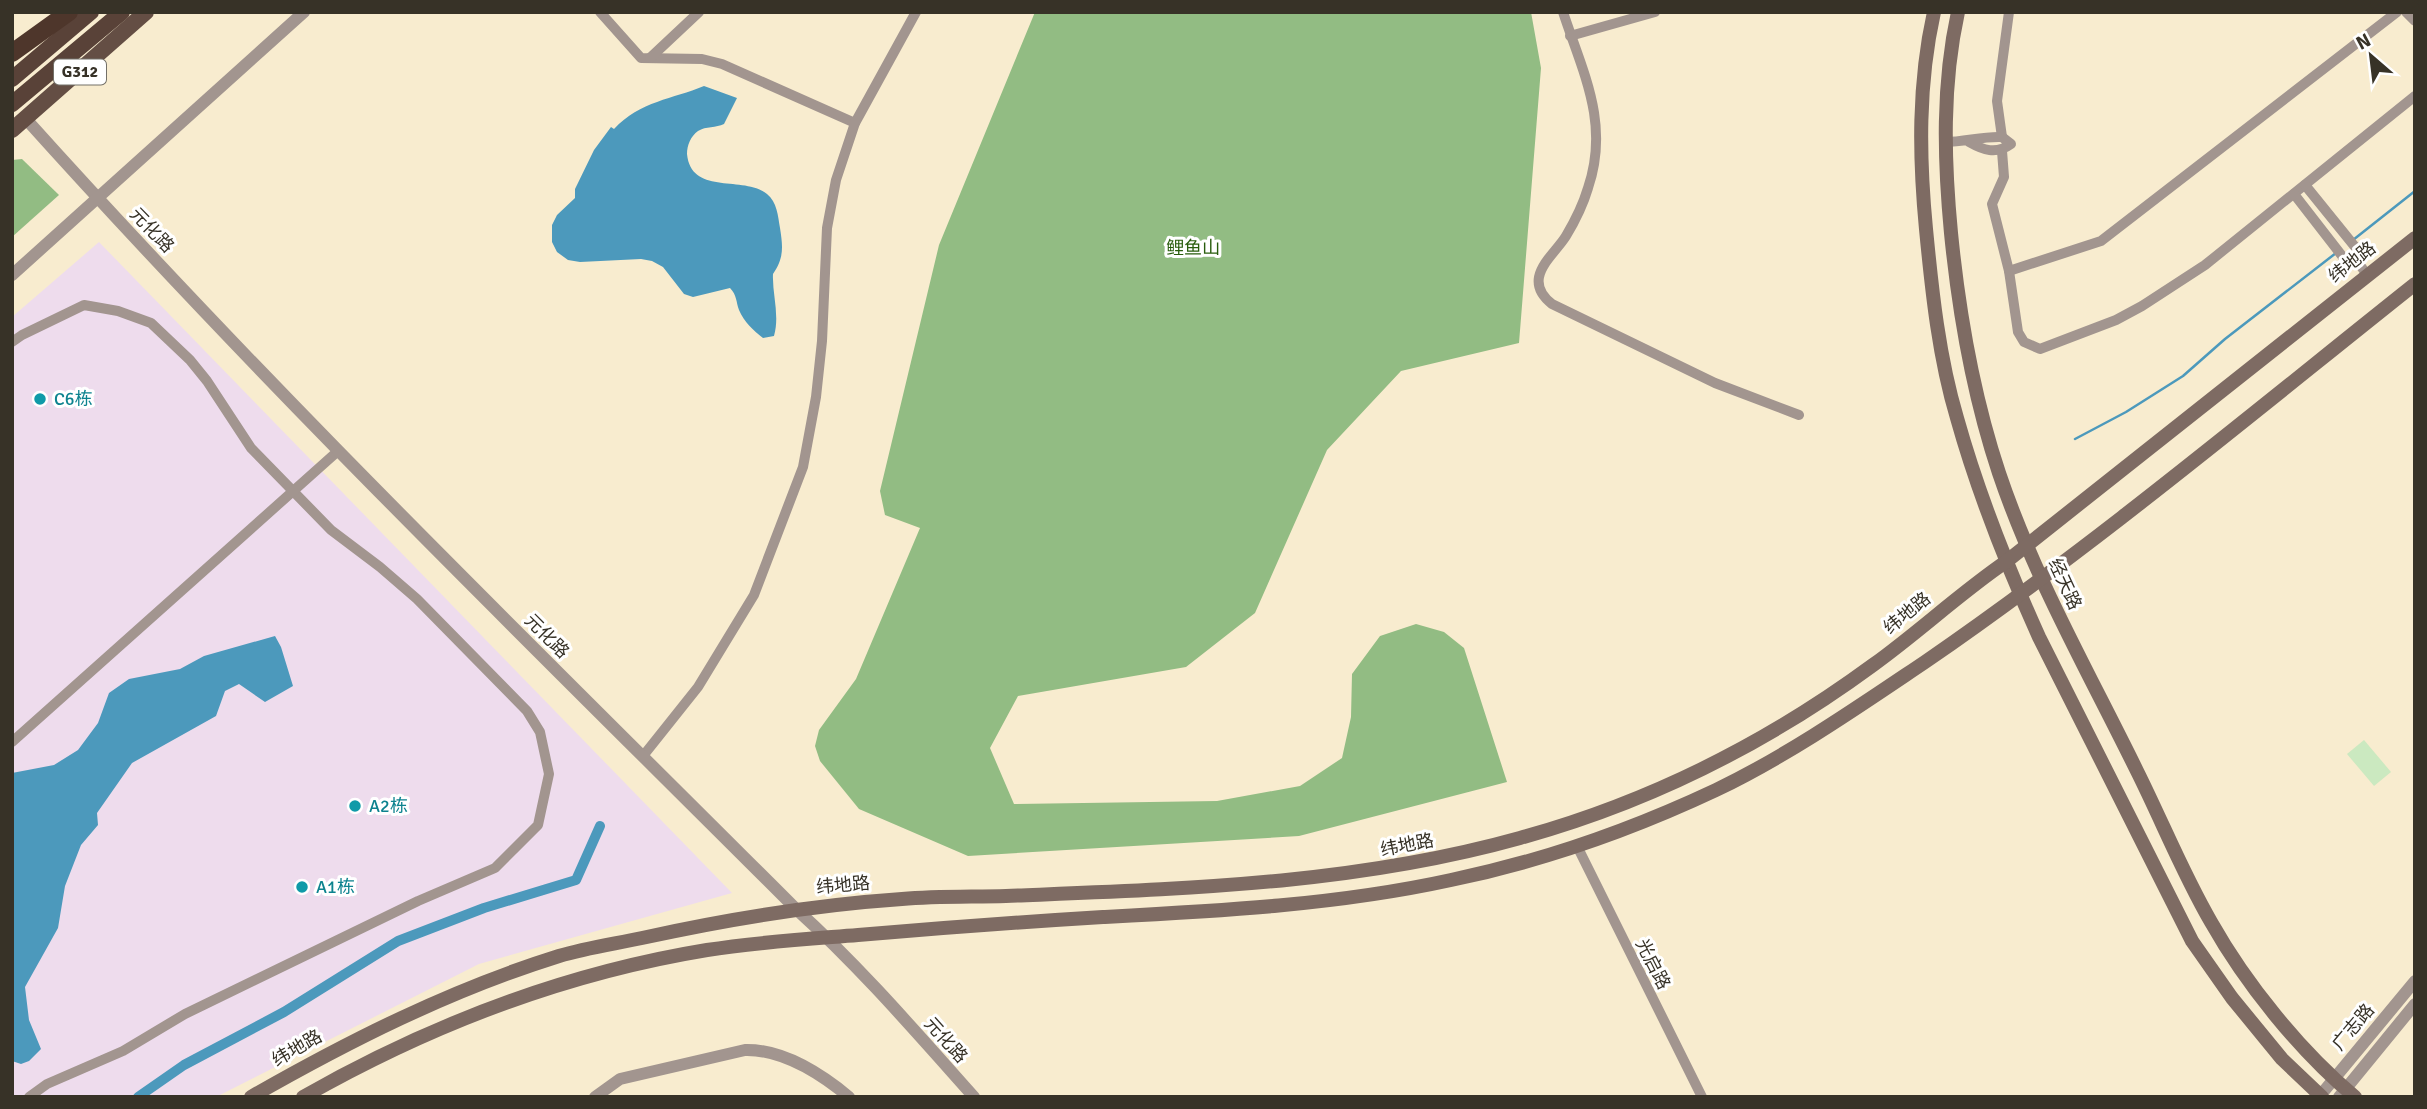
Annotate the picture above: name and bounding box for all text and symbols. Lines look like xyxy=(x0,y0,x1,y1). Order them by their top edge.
north arrow xyxy=(2336,21,2406,91)
text: N xyxy=(2352,28,2375,56)
road number: G312 xyxy=(54,60,106,85)
street label: 元化路 xyxy=(125,203,179,257)
park label: 鲤鱼山 xyxy=(1166,237,1220,259)
street label: 纬地路 xyxy=(2324,237,2380,287)
place label: C6栋 xyxy=(54,388,93,410)
marker: C6栋 xyxy=(32,391,48,407)
street label: 经天路 xyxy=(2044,555,2086,613)
street label: 纬地路 xyxy=(1879,587,1935,639)
street label: 元化路 xyxy=(520,609,574,663)
place label: A2栋 xyxy=(369,795,408,817)
marker: A2栋 xyxy=(347,798,363,814)
street label: 纬地路 xyxy=(1378,829,1436,861)
street label: 纬地路 xyxy=(815,872,871,898)
place label: A1栋 xyxy=(316,876,355,898)
marker: A1栋 xyxy=(294,879,310,895)
street label: 光启路 xyxy=(1631,935,1675,993)
street label: 广志路 xyxy=(2327,999,2379,1055)
street label: 元化路 xyxy=(920,1013,972,1067)
street label: 纬地路 xyxy=(268,1025,326,1071)

